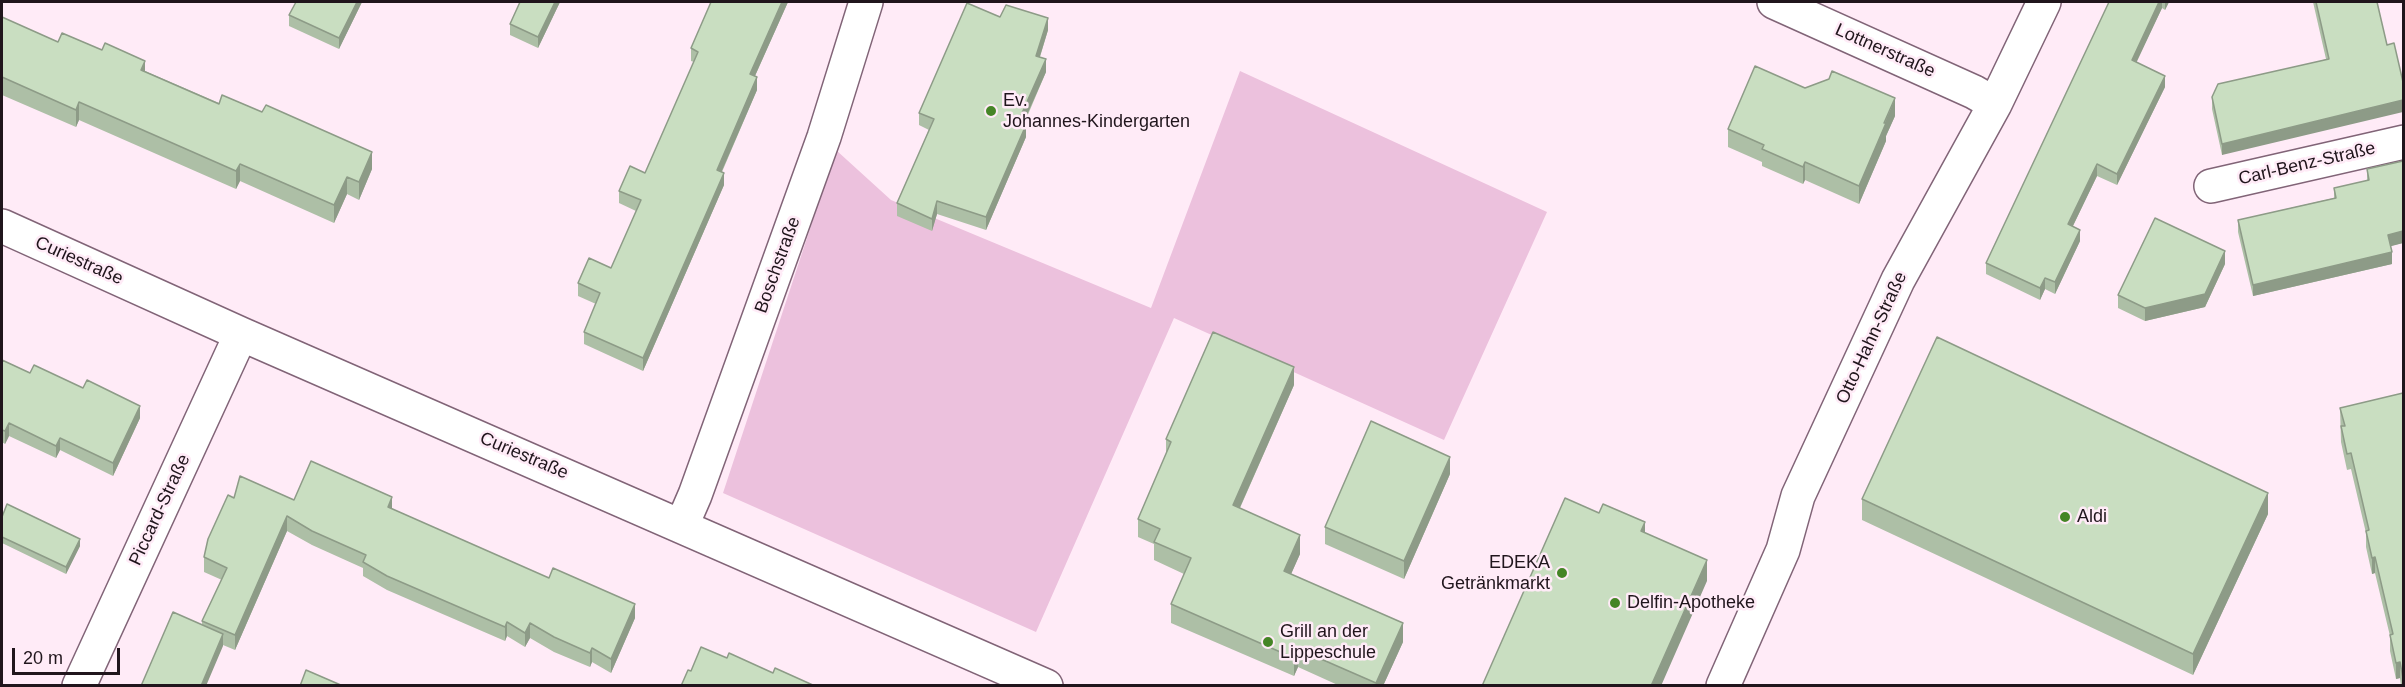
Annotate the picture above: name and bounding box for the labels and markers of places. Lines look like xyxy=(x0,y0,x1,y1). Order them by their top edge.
place label: Ev. Johannes-Kindergarten xyxy=(1003,90,1190,132)
marker: Ev. Johannes-Kindergarten xyxy=(984,104,998,118)
place label: Aldi xyxy=(2077,506,2107,528)
marker: Aldi xyxy=(2058,510,2072,524)
place label: EDEKA Getränkmarkt xyxy=(1441,552,1550,594)
marker: EDEKA Getränkmarkt xyxy=(1555,566,1569,580)
place label: Delfin-Apotheke xyxy=(1627,592,1755,614)
marker: Delfin-Apotheke xyxy=(1608,596,1622,610)
place label: Grill an der Lippeschule xyxy=(1280,621,1376,664)
marker: Grill an der Lippeschule xyxy=(1261,635,1275,649)

